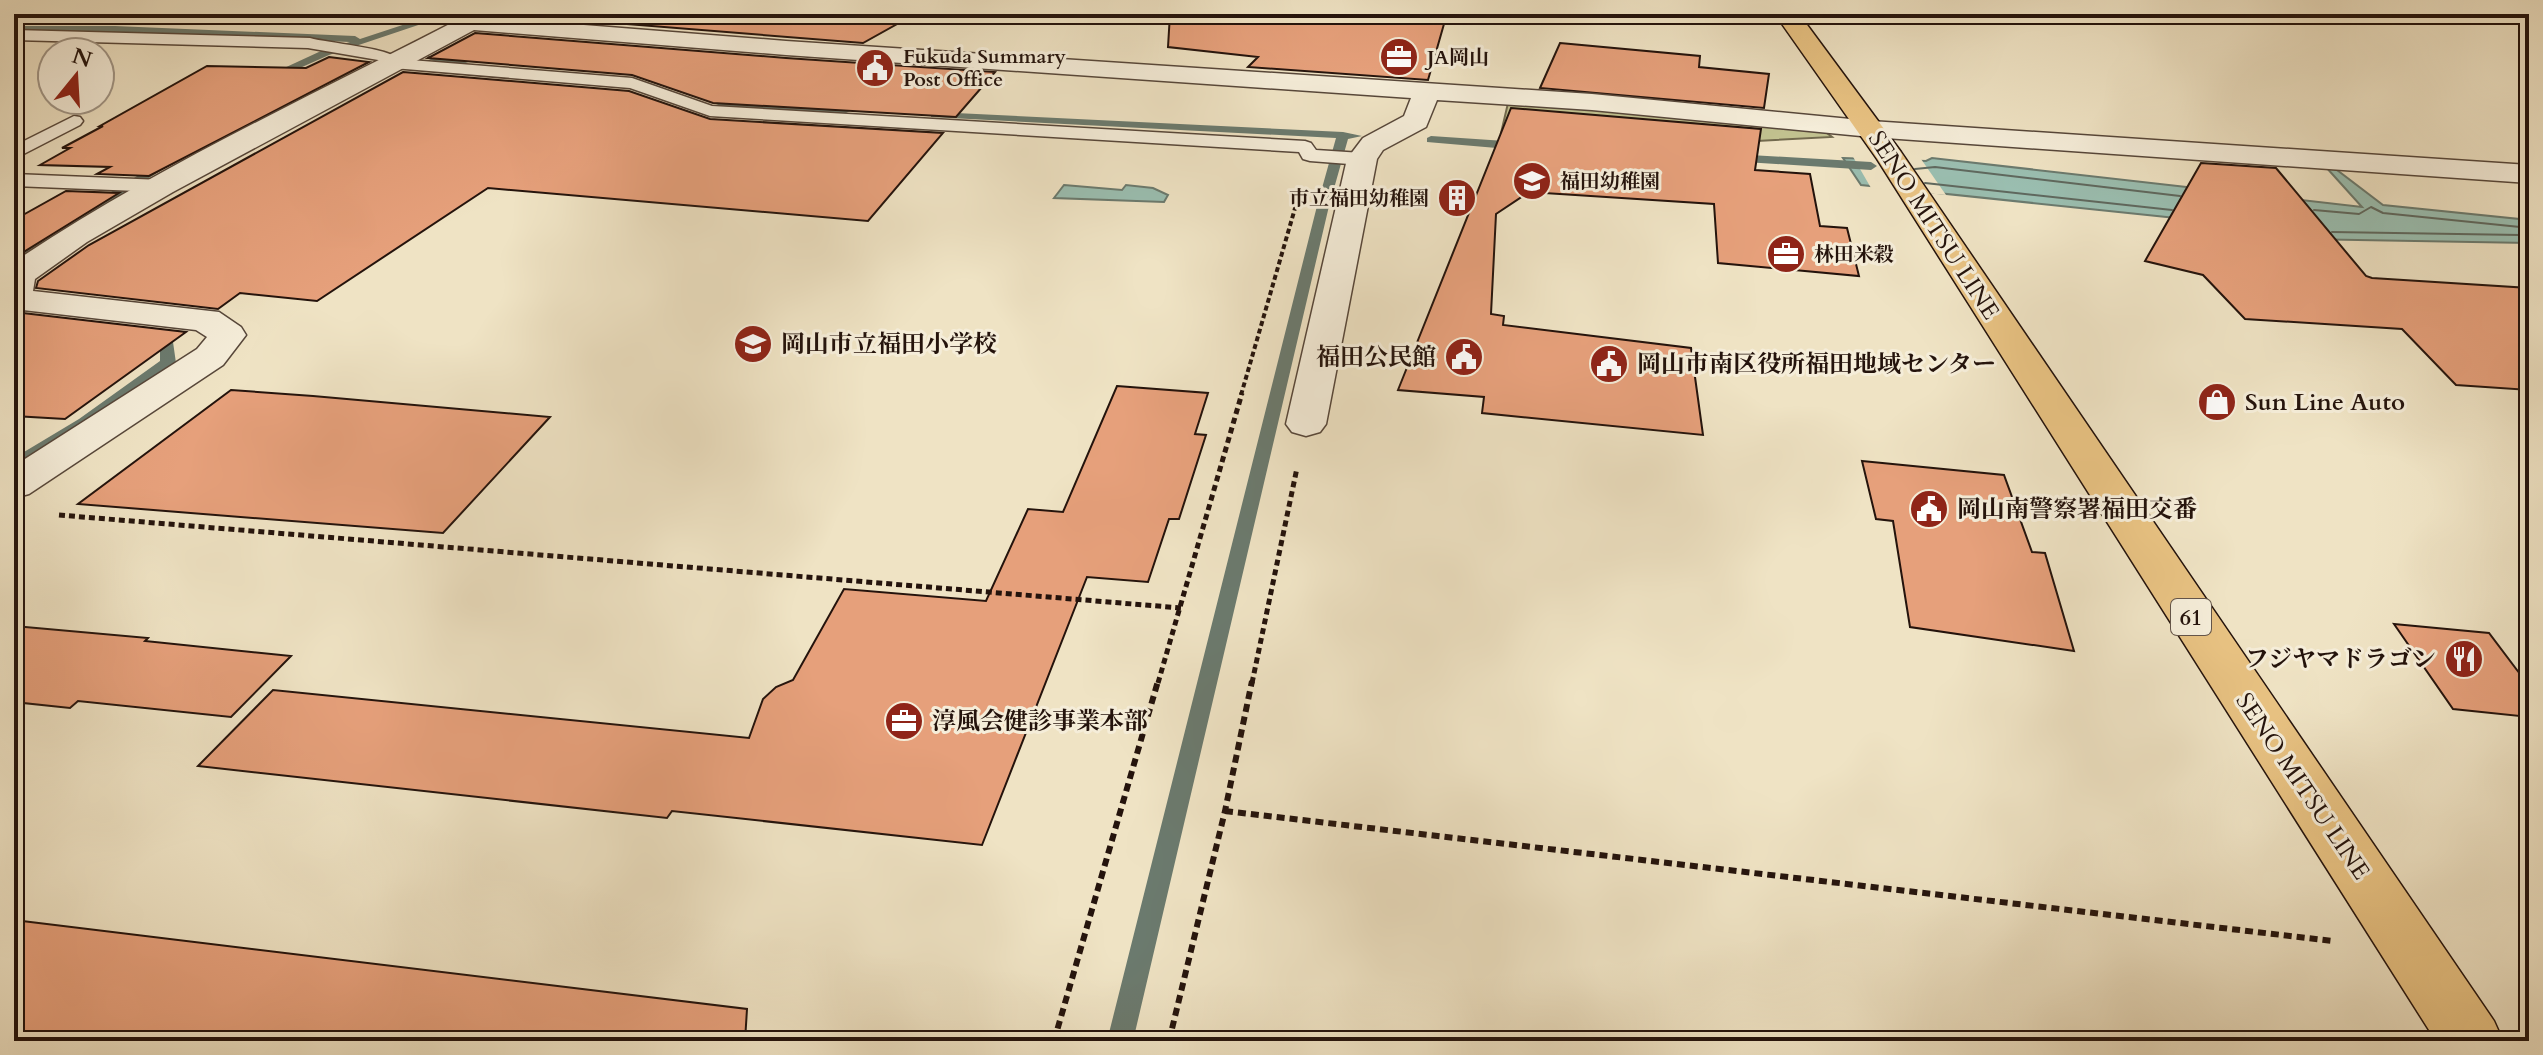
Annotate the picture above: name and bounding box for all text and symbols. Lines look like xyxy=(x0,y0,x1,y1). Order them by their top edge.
north arrow xyxy=(36,36,116,116)
office icon: JA岡山 xyxy=(1378,36,1420,78)
text: N xyxy=(68,41,96,75)
place label: Fukuda Summary Post Office xyxy=(903,43,1067,93)
place label: JA岡山 xyxy=(1424,44,1489,71)
public building icon: Fukuda Summary Post Office xyxy=(854,47,896,89)
street label: SENO MITSU LINE xyxy=(1860,124,2007,326)
school or university icon: 福田幼稚園 xyxy=(1511,160,1553,202)
place label: 福田幼稚園 xyxy=(1560,168,1660,195)
building icon: 市立福田幼稚園 xyxy=(1436,177,1478,219)
place label: 市立福田幼稚園 xyxy=(1289,185,1429,212)
office icon: 林田米穀 xyxy=(1765,233,1807,275)
place label: 林田米穀 xyxy=(1814,241,1894,268)
school or university icon: 岡山市立福田小学校 xyxy=(732,323,774,365)
place label: 岡山市立福田小学校 xyxy=(781,328,997,361)
public building icon: 福田公民館 xyxy=(1443,336,1485,378)
place label: 福田公民館 xyxy=(1316,341,1436,374)
public building icon: 岡山市南区役所福田地域センター xyxy=(1588,343,1630,385)
place label: 岡山市南区役所福田地域センター xyxy=(1637,348,1996,381)
shop icon: Sun Line Auto xyxy=(2196,381,2238,423)
place label: Sun Line Auto xyxy=(2245,386,2405,419)
public building icon: 岡山南警察署福田交番 xyxy=(1908,488,1950,530)
place label: 岡山南警察署福田交番 xyxy=(1957,493,2197,526)
road number: 61 xyxy=(2171,599,2211,635)
restaurant icon: フジヤマドラゴン xyxy=(2443,638,2485,680)
place label: フジヤマドラゴン xyxy=(2245,643,2436,676)
street label: SENO MITSU LINE xyxy=(2228,686,2377,886)
office icon: 淳風会健診事業本部 xyxy=(883,700,925,742)
place label: 淳風会健診事業本部 xyxy=(932,705,1148,738)

